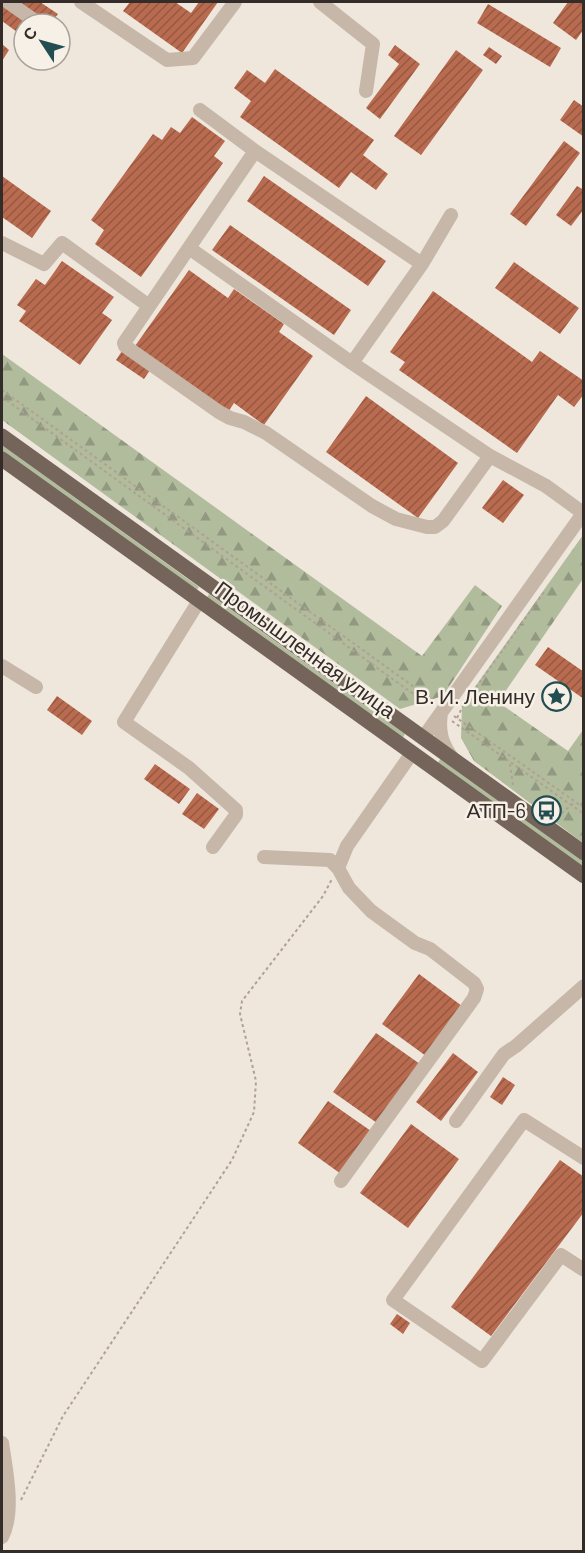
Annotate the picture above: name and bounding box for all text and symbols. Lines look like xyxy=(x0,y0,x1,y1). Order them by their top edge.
north arrow xyxy=(12,12,72,72)
text: С xyxy=(18,22,41,43)
street label: Промышленная улица xyxy=(211,575,401,723)
place icon: В. И. Ленину xyxy=(540,681,572,713)
place label: В. И. Ленину xyxy=(415,683,535,708)
bus stop icon: АТП-6 xyxy=(531,795,563,827)
place label: АТП-6 xyxy=(467,797,526,822)

